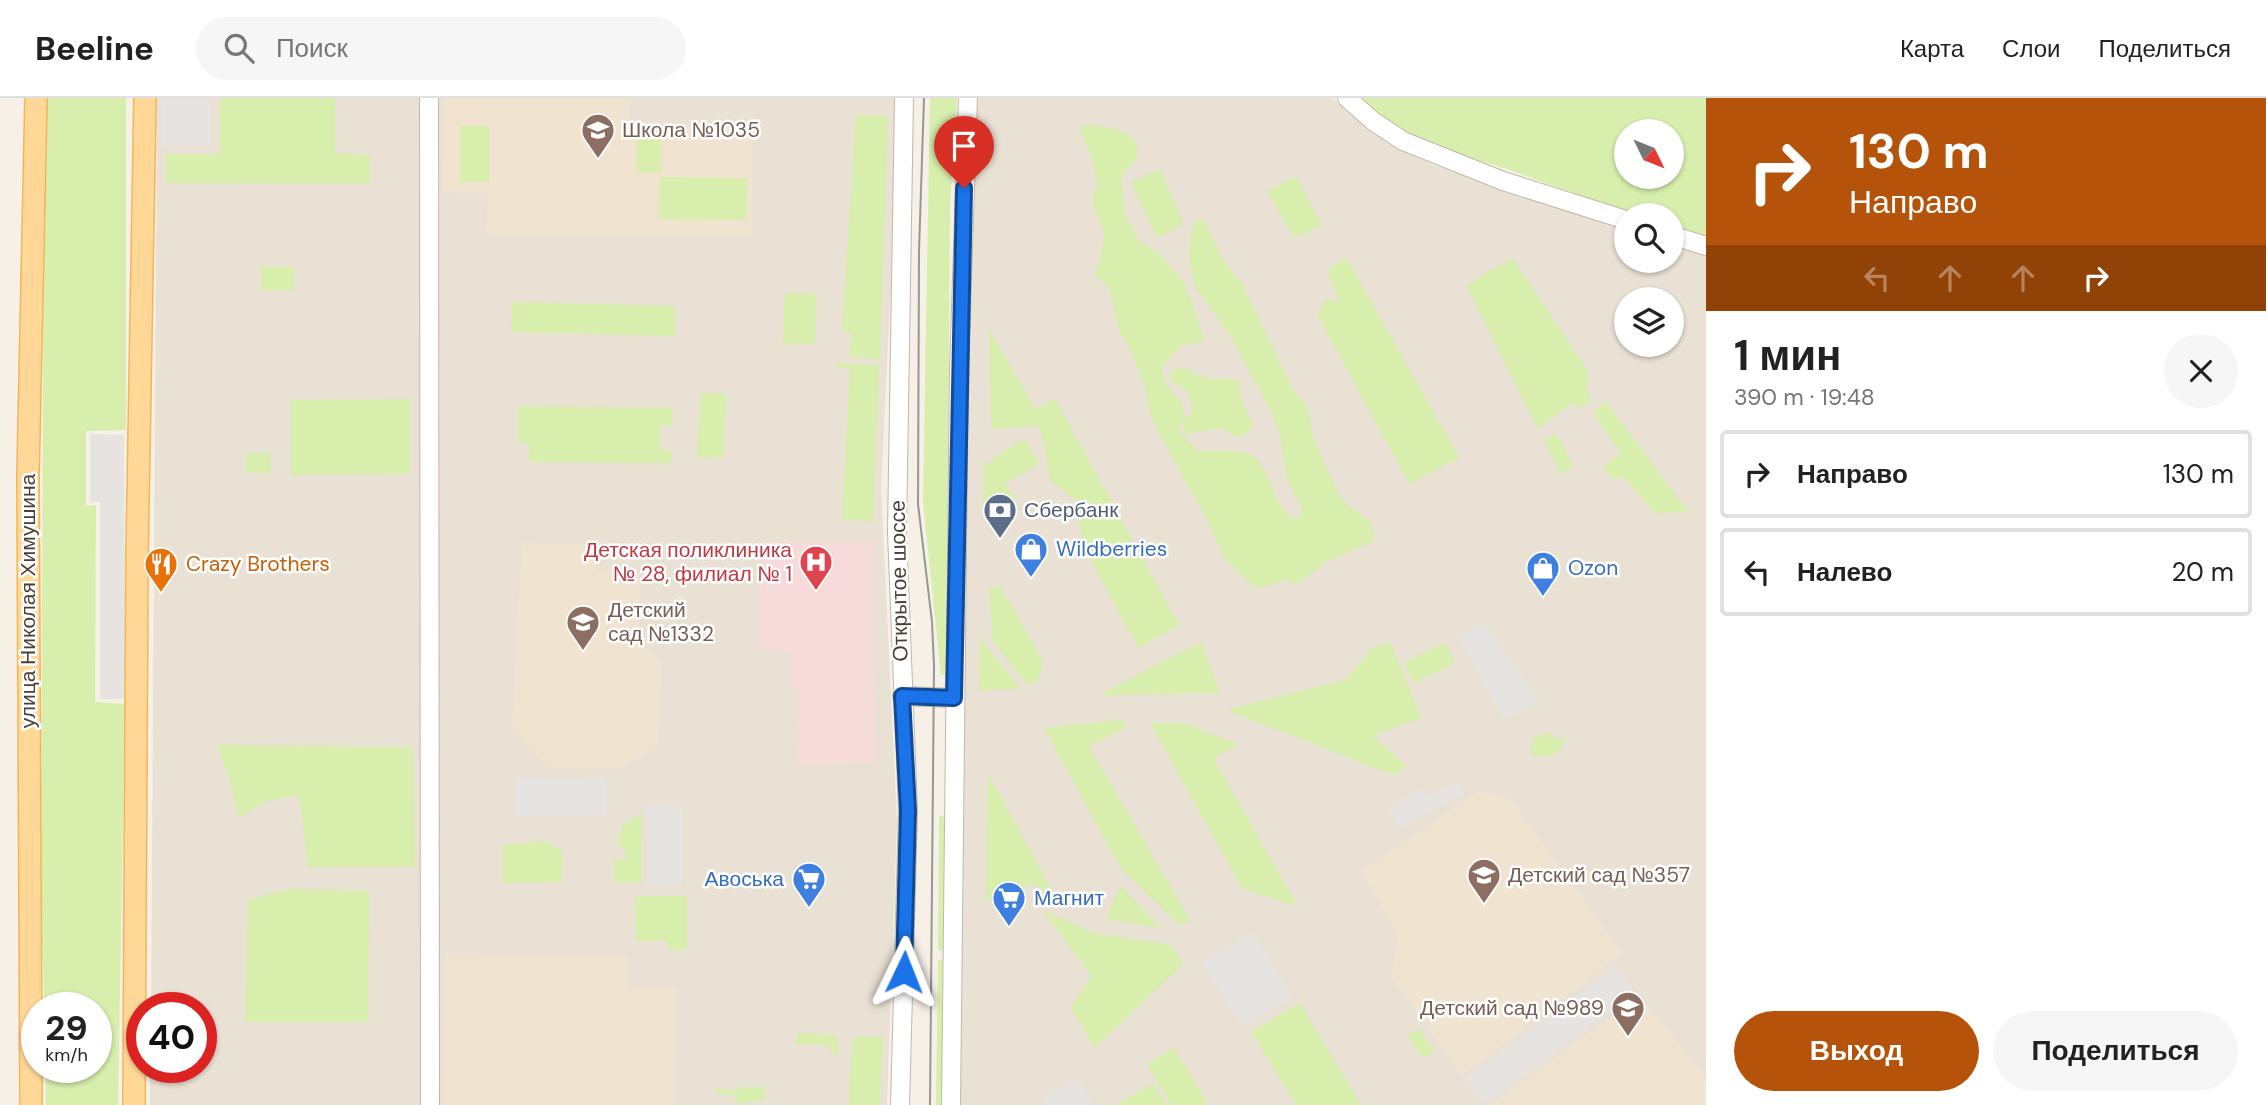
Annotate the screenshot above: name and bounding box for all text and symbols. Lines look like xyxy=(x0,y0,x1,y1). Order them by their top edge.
search box xyxy=(196,17,686,80)
text: Beeline xyxy=(35,27,154,70)
icon: search xyxy=(220,29,258,67)
text: Поиск xyxy=(276,31,348,65)
text: Карта xyxy=(1900,33,1964,64)
text: Слои xyxy=(2002,33,2060,64)
text: Поделиться xyxy=(2098,33,2231,64)
school or university icon: Школа №1035 xyxy=(579,111,617,160)
place label: Школа №1035 xyxy=(622,116,760,144)
pin xyxy=(934,116,994,188)
north arrow xyxy=(1614,119,1684,189)
map controls xyxy=(1614,119,1684,357)
text: 130 m xyxy=(1849,119,1989,183)
icon: right xyxy=(1734,126,1825,217)
icon: arrive xyxy=(945,127,983,165)
text: Направо xyxy=(1849,181,1977,223)
button: search xyxy=(1614,203,1684,273)
icon: left xyxy=(1858,259,1896,297)
icon: ahead xyxy=(1931,259,1969,297)
icon: ahead xyxy=(2004,259,2042,297)
icon: right xyxy=(2077,259,2115,297)
button: layers xyxy=(1614,287,1684,357)
text: 1 мин xyxy=(1734,328,1841,383)
button: close xyxy=(2164,334,2238,408)
text: 390 m · 19:48 xyxy=(1734,382,1875,412)
icon: right xyxy=(1738,455,1776,493)
text: Направо xyxy=(1797,457,1908,491)
text: 130 m xyxy=(2163,457,2234,491)
street label: улица Николая Химушина xyxy=(14,473,42,728)
bank icon: Сбербанк xyxy=(981,491,1019,540)
place label: Сбербанк xyxy=(1024,496,1119,524)
street label: Открытое шоссе xyxy=(884,500,914,662)
shop icon: Wildberries xyxy=(1012,530,1050,579)
place label: Wildberries xyxy=(1056,535,1167,563)
place label: Детская поликлиника № 28, филиал № 1 xyxy=(584,536,792,588)
hospital icon: Детская поликлиника № 28, филиал № 1 xyxy=(797,543,835,592)
restaurant icon: Crazy Brothers xyxy=(142,545,180,594)
shop icon: Ozon xyxy=(1524,549,1562,598)
place label: Crazy Brothers xyxy=(186,550,330,578)
icon: left xyxy=(1738,553,1776,591)
place label: Ozon xyxy=(1568,554,1618,582)
text: Налево xyxy=(1797,555,1892,589)
text: 20 m xyxy=(2171,555,2234,589)
place label: Детский сад №1332 xyxy=(608,596,714,648)
school or university icon: Детский сад №1332 xyxy=(564,603,602,652)
school or university icon: Детский сад №357 xyxy=(1465,856,1503,905)
supermarket icon: Авоська xyxy=(790,860,828,909)
place label: Детский сад №357 xyxy=(1508,861,1690,889)
place label: Авоська xyxy=(705,865,784,893)
supermarket icon: Магнит xyxy=(990,879,1028,928)
place label: Магнит xyxy=(1034,884,1104,912)
position arrow xyxy=(867,935,941,1009)
school or university icon: Детский сад №989 xyxy=(1609,989,1647,1038)
speed limit sign: 40 xyxy=(126,992,217,1083)
place label: Детский сад №989 xyxy=(1420,994,1604,1022)
text: 29 xyxy=(45,1005,88,1051)
button: Выход xyxy=(1734,1011,1979,1091)
button: Поделиться xyxy=(1993,1011,2238,1091)
text: km/h xyxy=(45,1043,88,1067)

